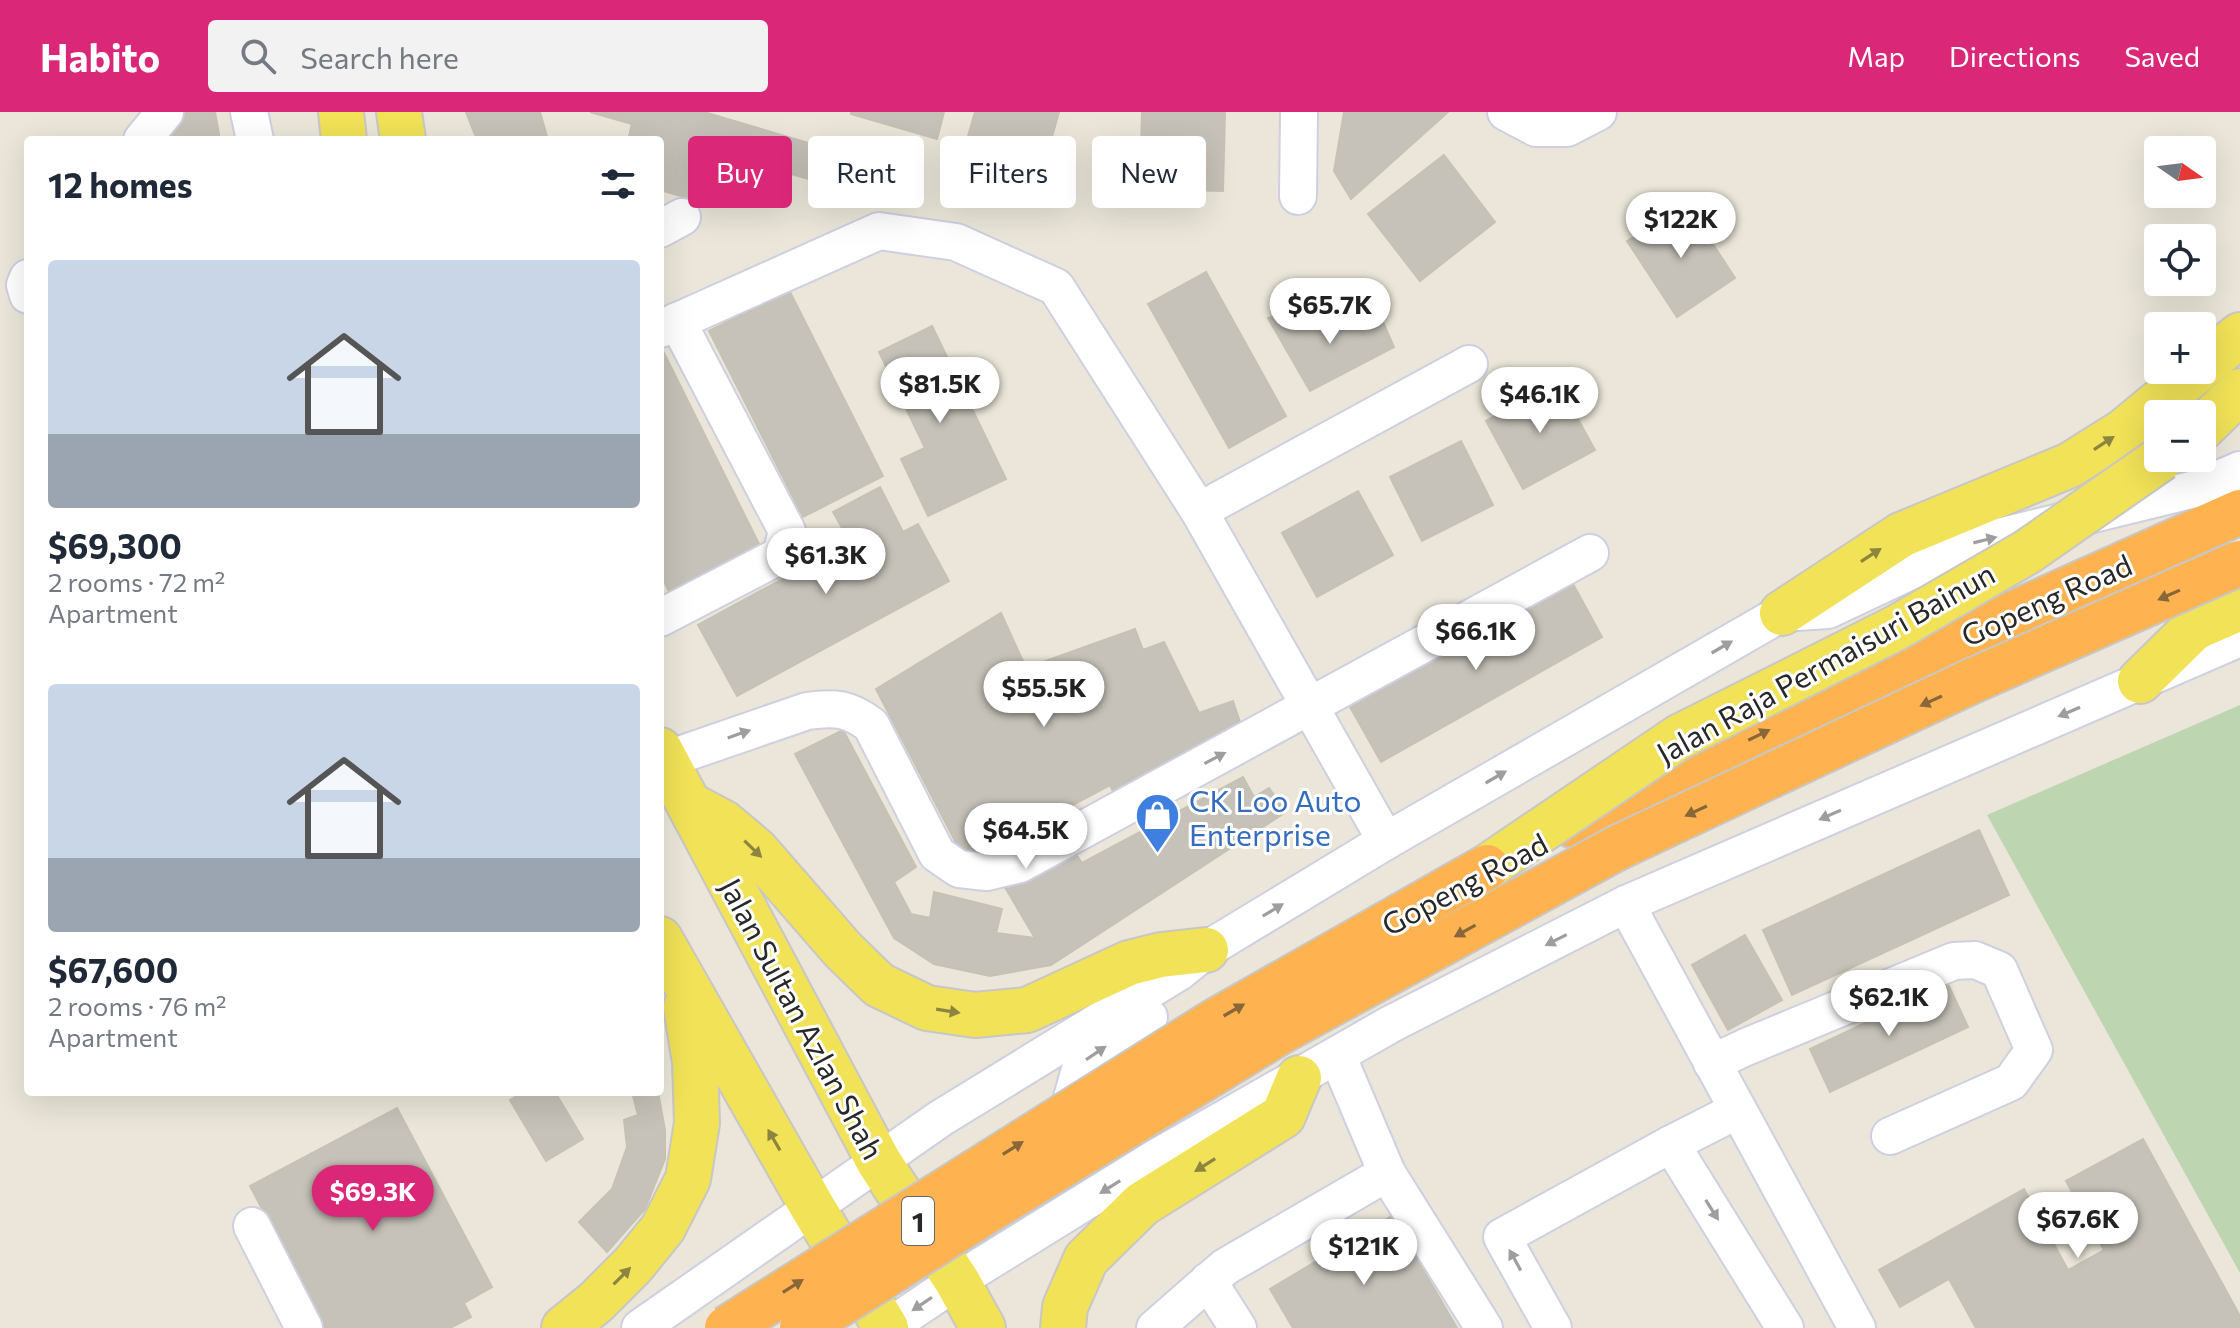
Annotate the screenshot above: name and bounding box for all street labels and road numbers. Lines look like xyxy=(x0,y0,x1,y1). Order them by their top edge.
street label: Gopeng Road xyxy=(1955,545,2137,653)
street label: Jalan Raja Permaisuri Bainun xyxy=(1649,553,2001,771)
street label: Gopeng Road xyxy=(1375,824,1553,942)
street label: Jalan Sultan Azlan Shah xyxy=(713,871,893,1165)
road number: 1 xyxy=(902,1197,934,1245)

